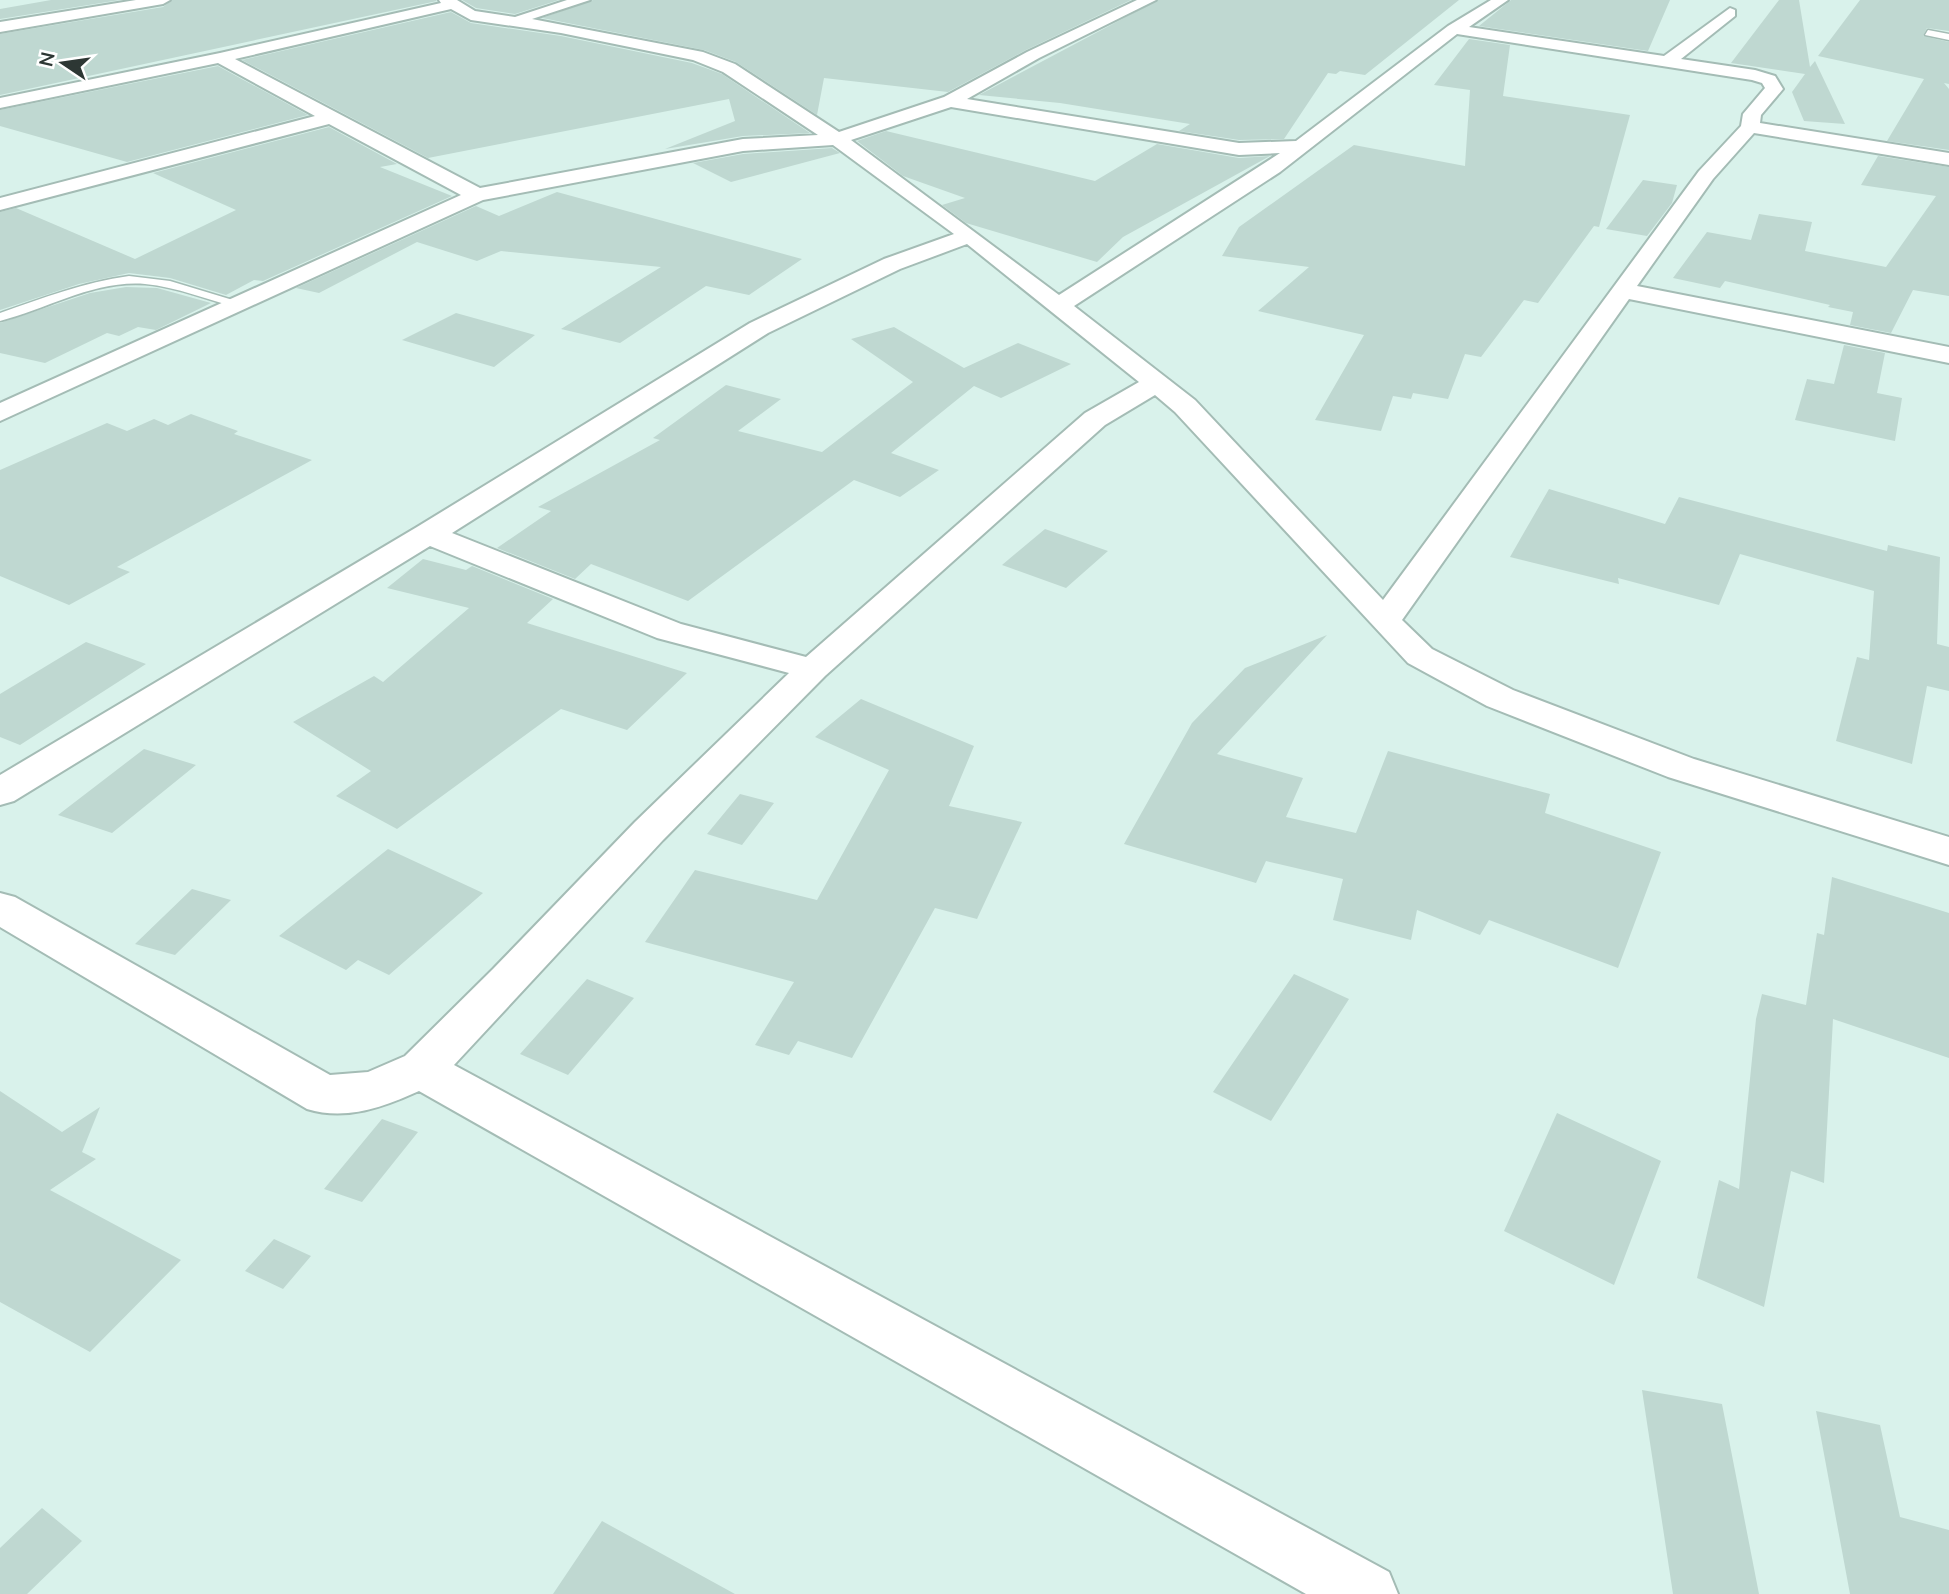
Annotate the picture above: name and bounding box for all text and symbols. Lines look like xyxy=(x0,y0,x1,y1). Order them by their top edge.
north arrow xyxy=(28,28,98,98)
text: N xyxy=(33,49,60,69)

